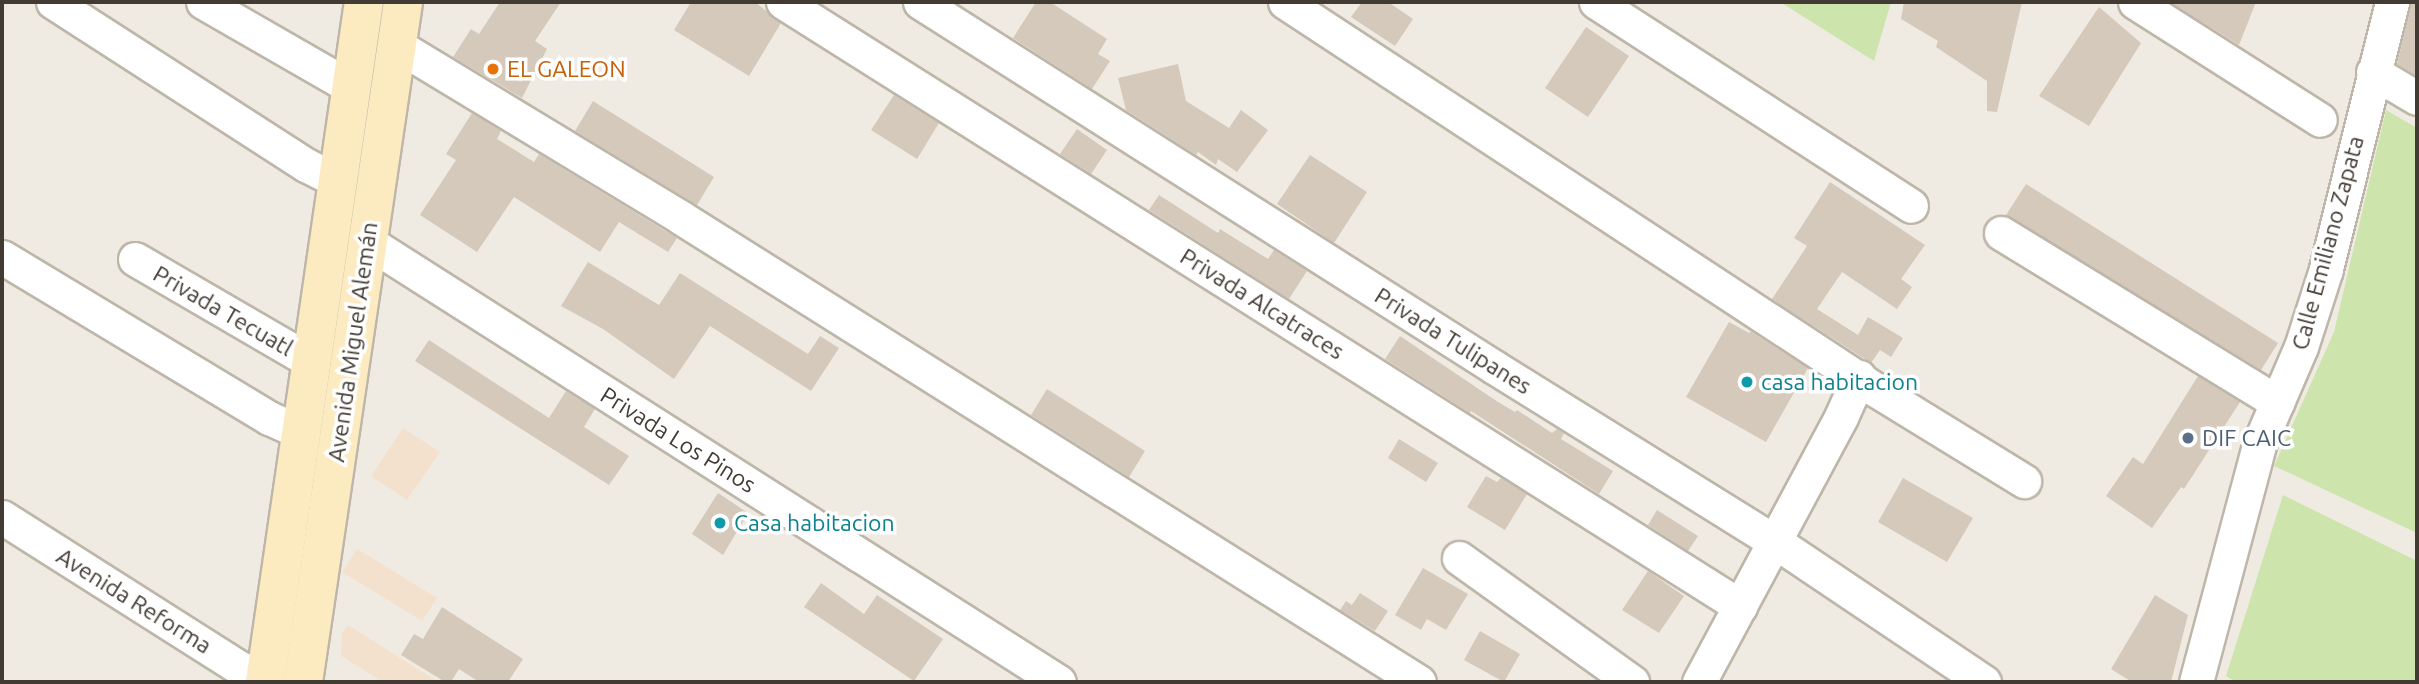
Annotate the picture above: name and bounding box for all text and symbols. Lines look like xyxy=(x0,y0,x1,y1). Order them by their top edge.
place label: EL GALEON xyxy=(507,55,626,83)
marker: EL GALEON xyxy=(485,61,501,77)
street label: Calle Emiliano Zapata xyxy=(2286,133,2370,353)
street label: Avenida Miguel Alemán xyxy=(322,220,384,464)
street label: Privada Alcatraces xyxy=(1175,243,1349,365)
street label: Privada Tecuatl xyxy=(148,260,298,362)
street label: Privada Tulipanes xyxy=(1370,282,1536,400)
place label: casa habitacion xyxy=(1761,368,1918,396)
marker: casa habitacion xyxy=(1739,374,1755,390)
street label: Privada Los Pinos xyxy=(595,381,761,499)
place label: DIF CAIC xyxy=(2202,424,2291,452)
marker: DIF CAIC xyxy=(2180,430,2196,446)
place label: Casa habitacion xyxy=(734,509,895,537)
marker: Casa habitacion xyxy=(712,515,728,531)
street label: Avenida Reforma xyxy=(51,542,217,660)

